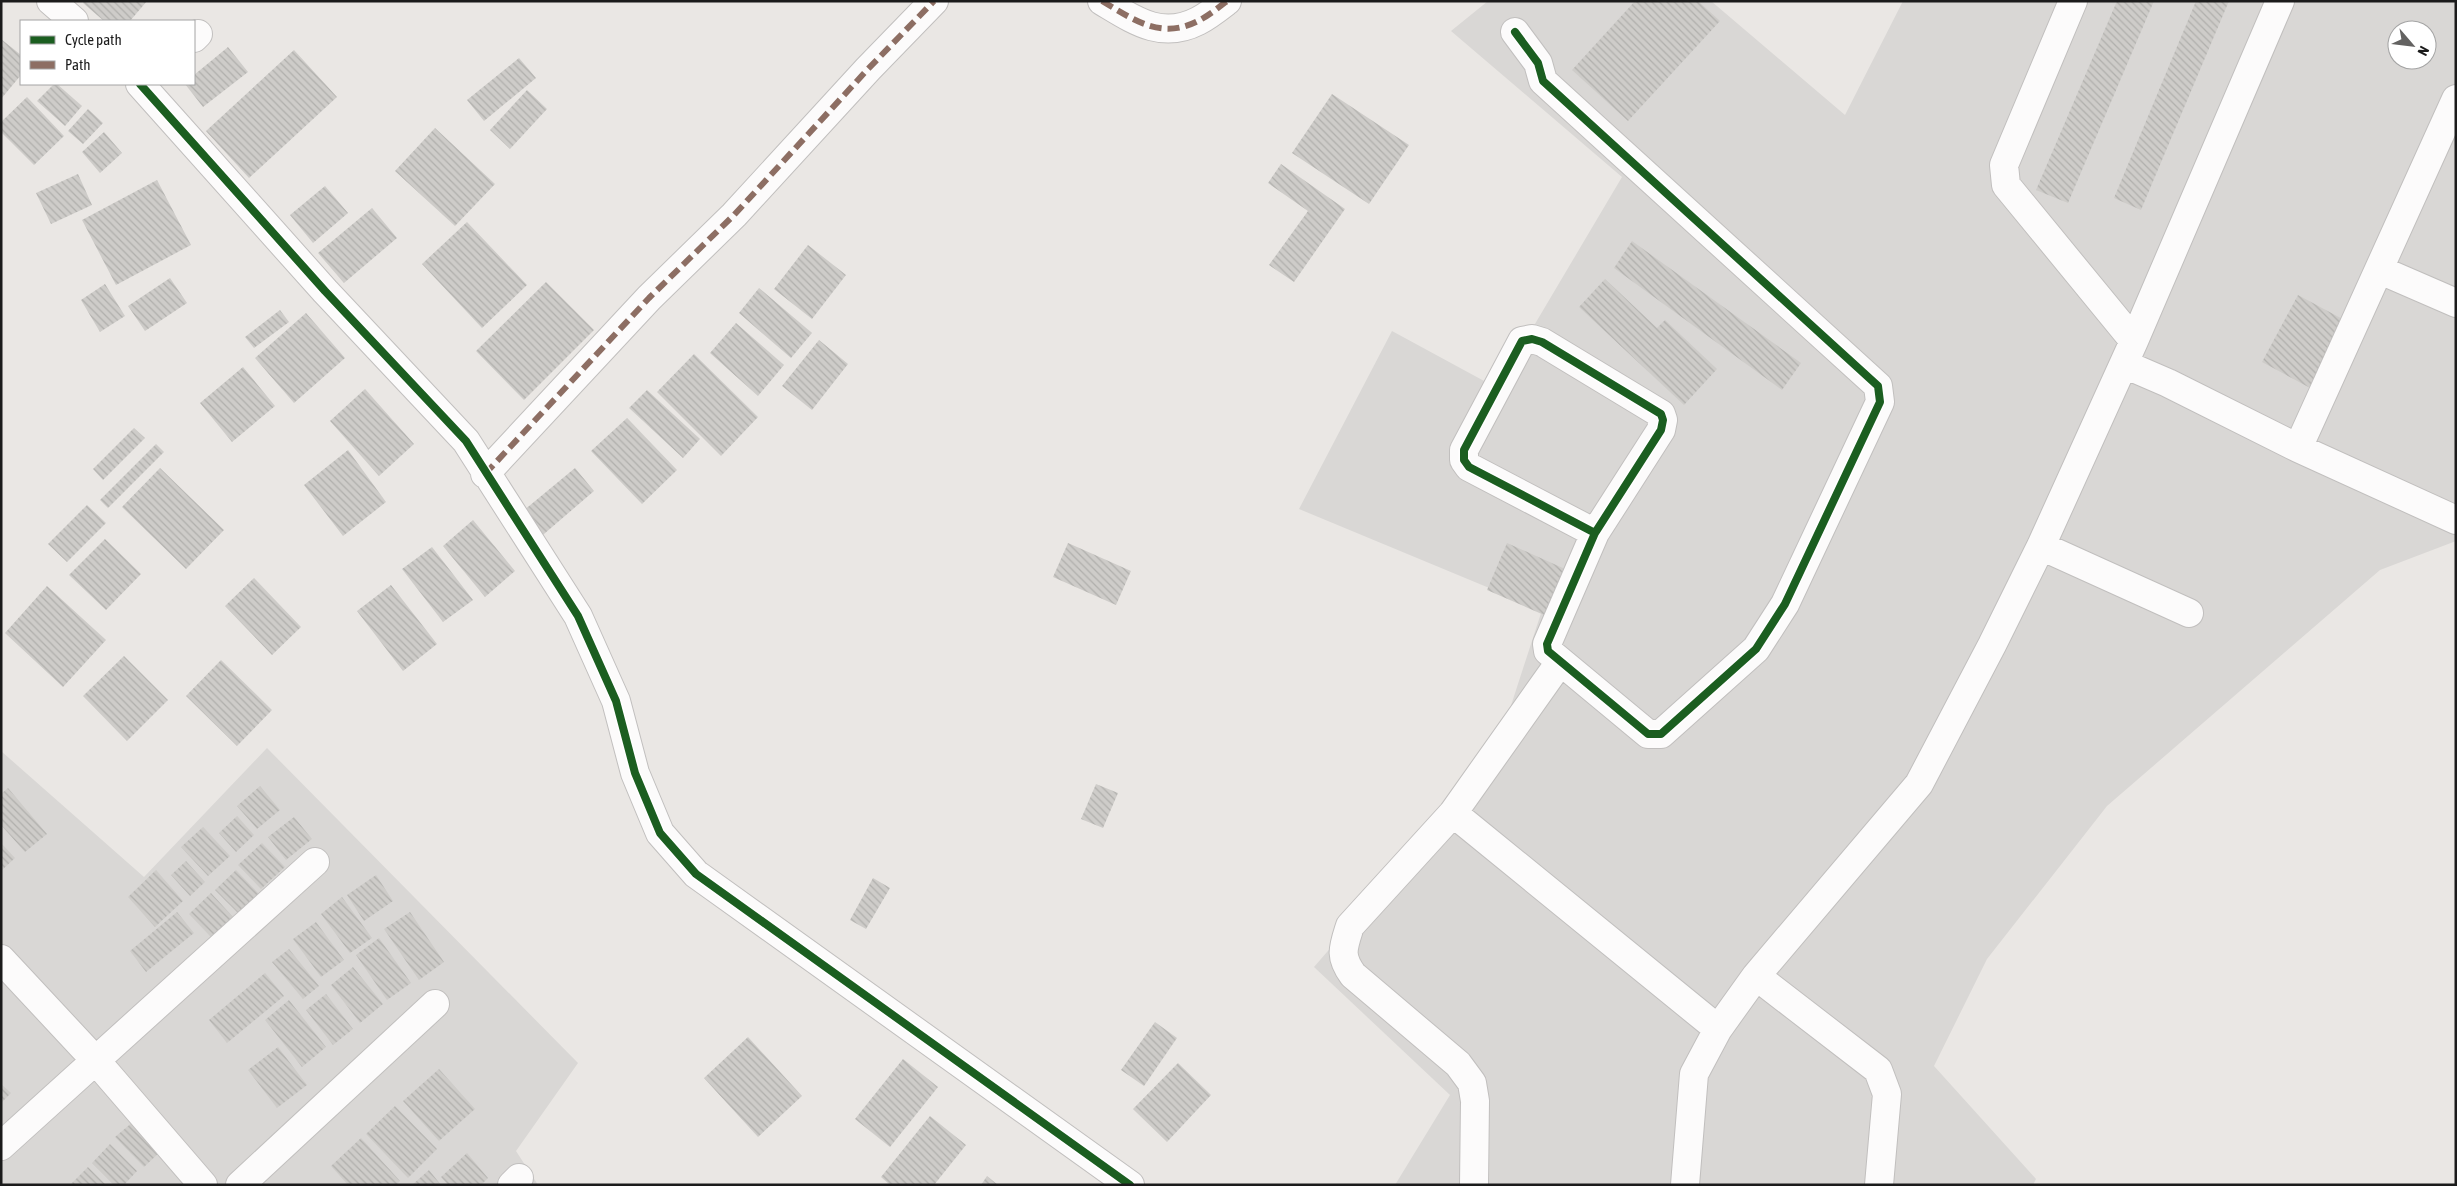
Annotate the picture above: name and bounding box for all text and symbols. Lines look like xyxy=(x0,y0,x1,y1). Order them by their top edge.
legend xyxy=(20,20,195,85)
north arrow xyxy=(2387,20,2437,70)
text: Cycle path xyxy=(65,31,122,48)
text: N xyxy=(2414,44,2432,59)
text: Path xyxy=(65,56,91,73)

